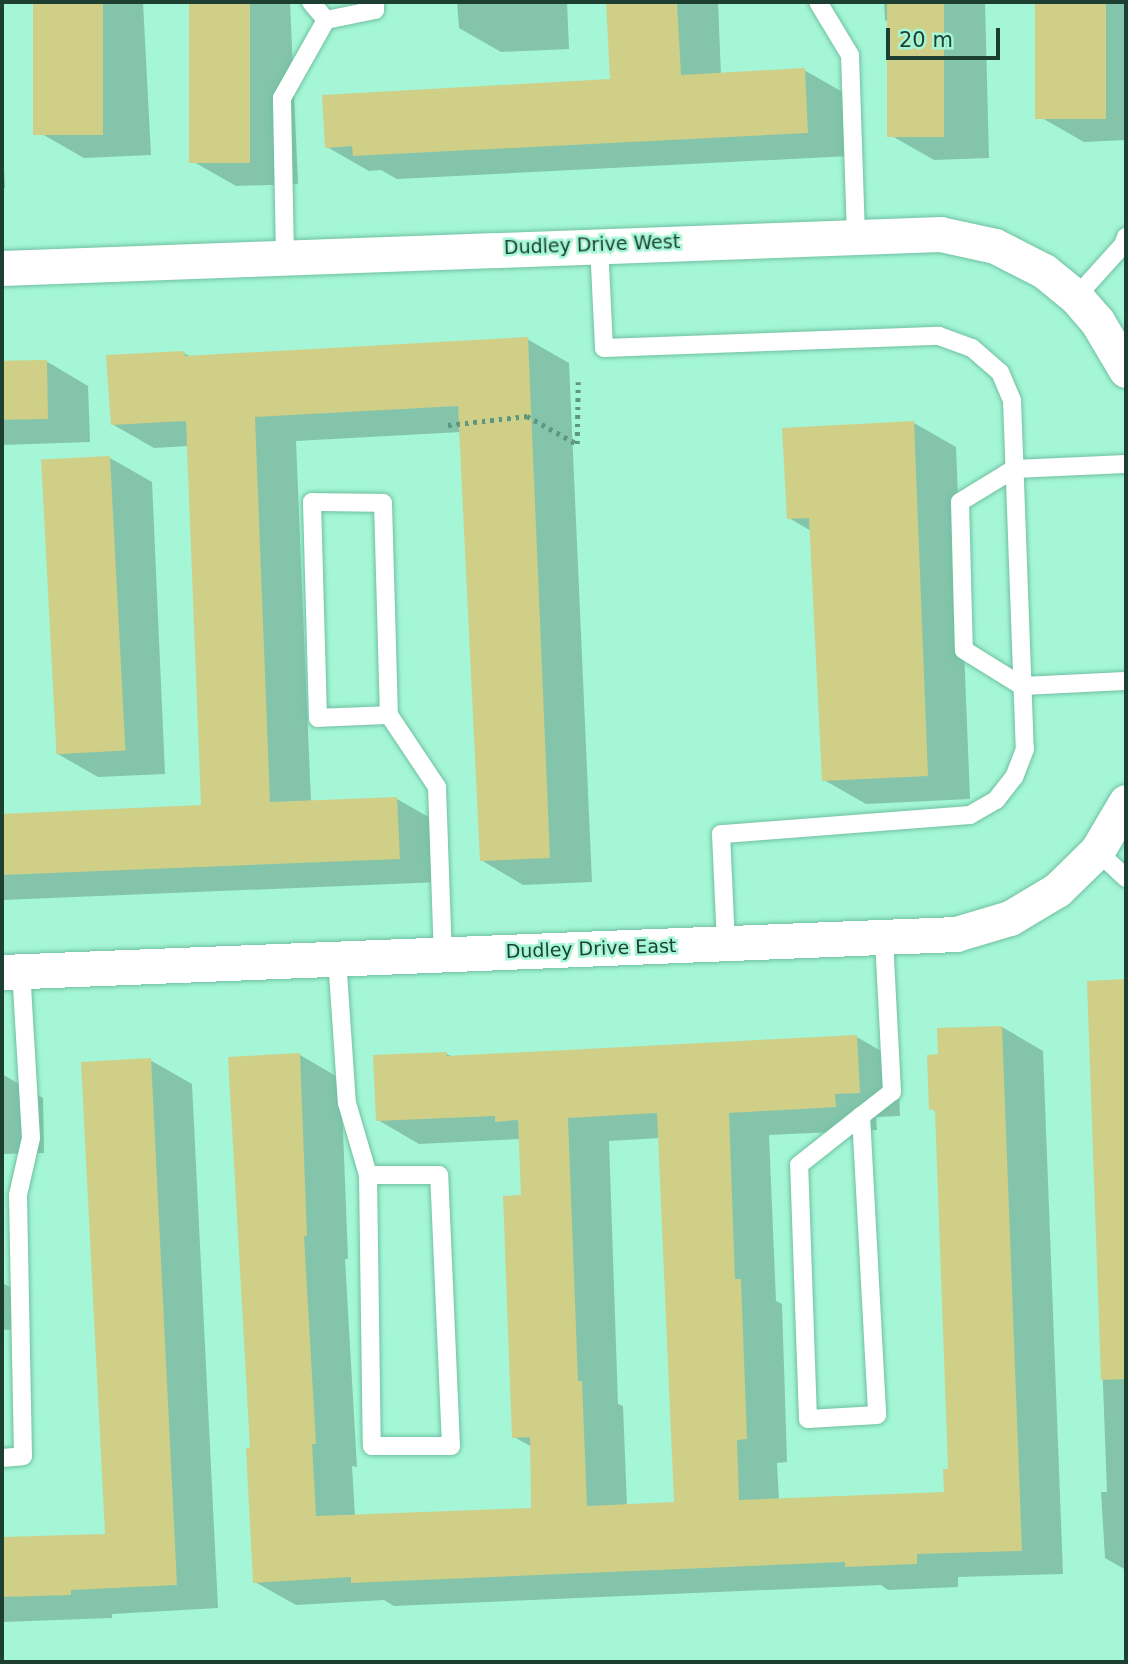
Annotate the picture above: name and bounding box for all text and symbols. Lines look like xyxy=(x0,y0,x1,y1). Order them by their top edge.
scale bar xyxy=(890,14,1004,58)
text: 20 m xyxy=(899,28,953,52)
street label: Dudley Drive West xyxy=(503,231,681,259)
street label: Dudley Drive East xyxy=(505,935,677,963)

